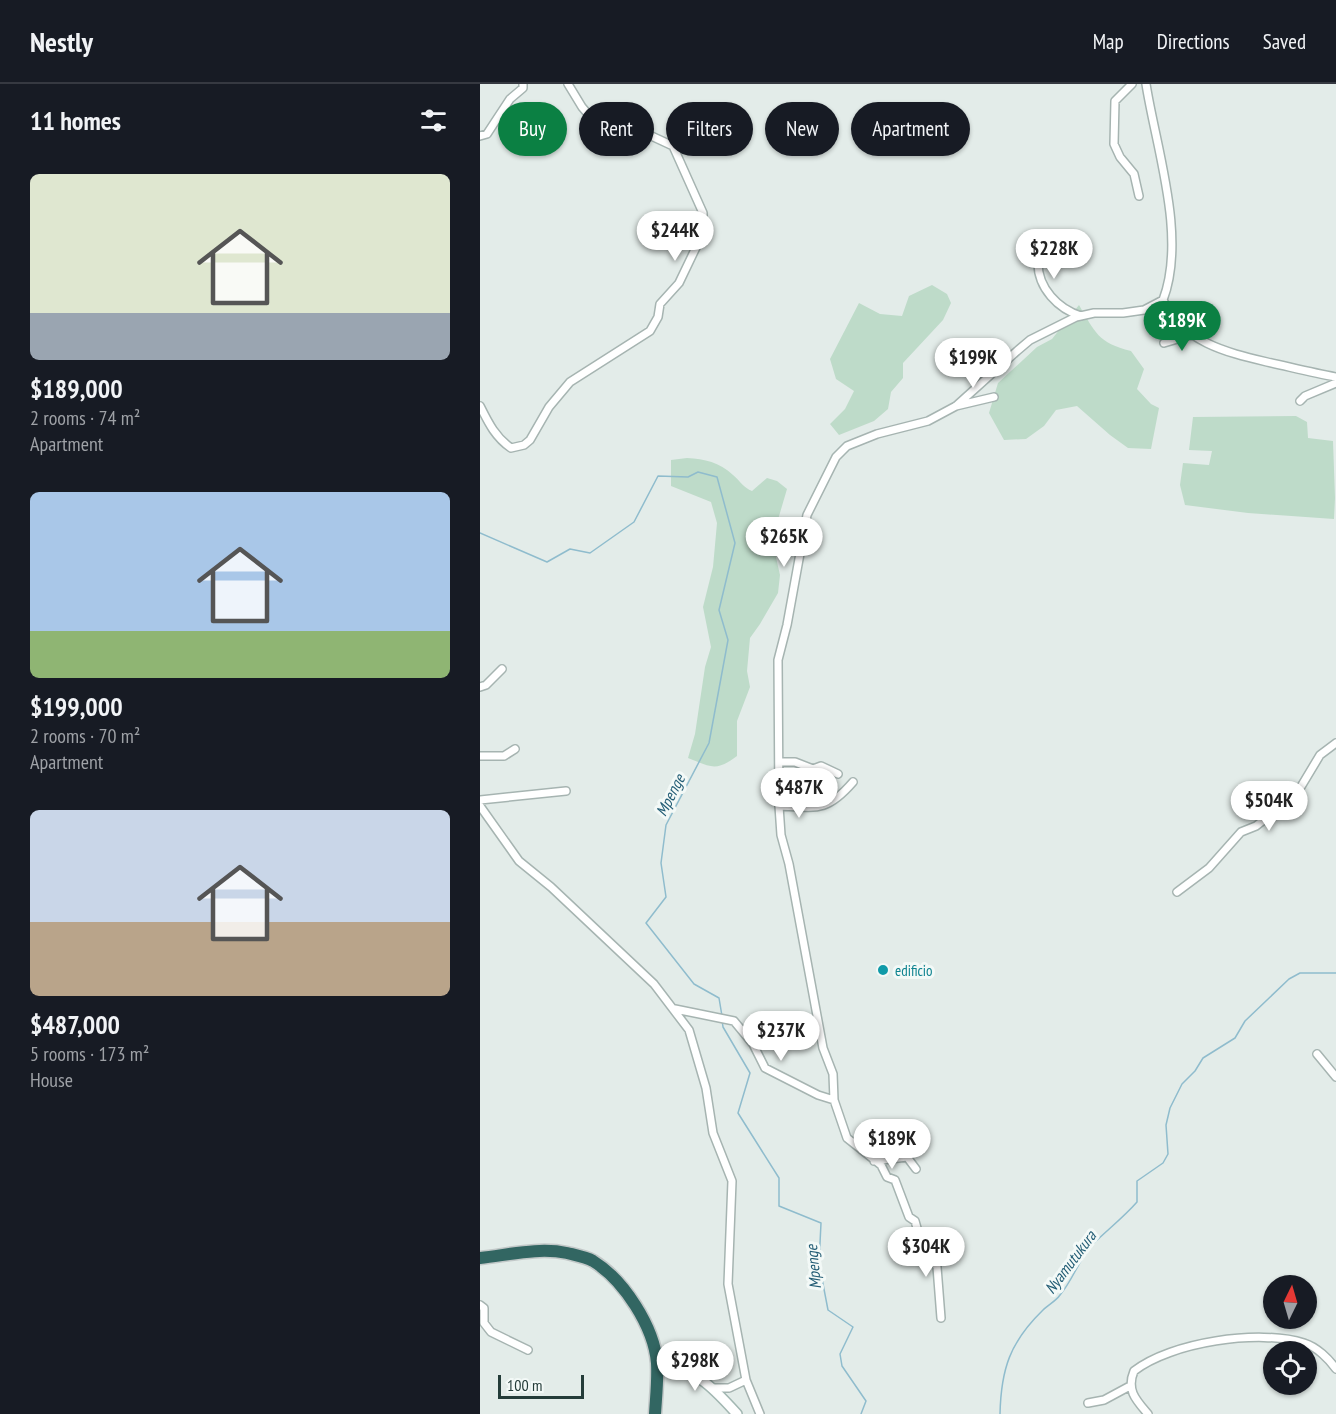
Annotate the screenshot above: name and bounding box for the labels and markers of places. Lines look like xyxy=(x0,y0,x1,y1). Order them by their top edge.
pin: $244K xyxy=(633,211,717,262)
pin: $228K xyxy=(1012,229,1096,280)
pin: $189K xyxy=(1140,301,1224,352)
pin: $199K xyxy=(931,338,1015,389)
pin: $265K xyxy=(742,517,826,568)
pin: $487K xyxy=(757,768,841,819)
pin: $504K xyxy=(1227,781,1311,832)
place label: edificio xyxy=(895,961,933,980)
marker: edificio xyxy=(876,963,890,977)
pin: $237K xyxy=(739,1011,823,1062)
pin: $189K xyxy=(850,1119,934,1170)
pin: $304K xyxy=(884,1227,968,1278)
pin: $298K xyxy=(653,1341,737,1392)

